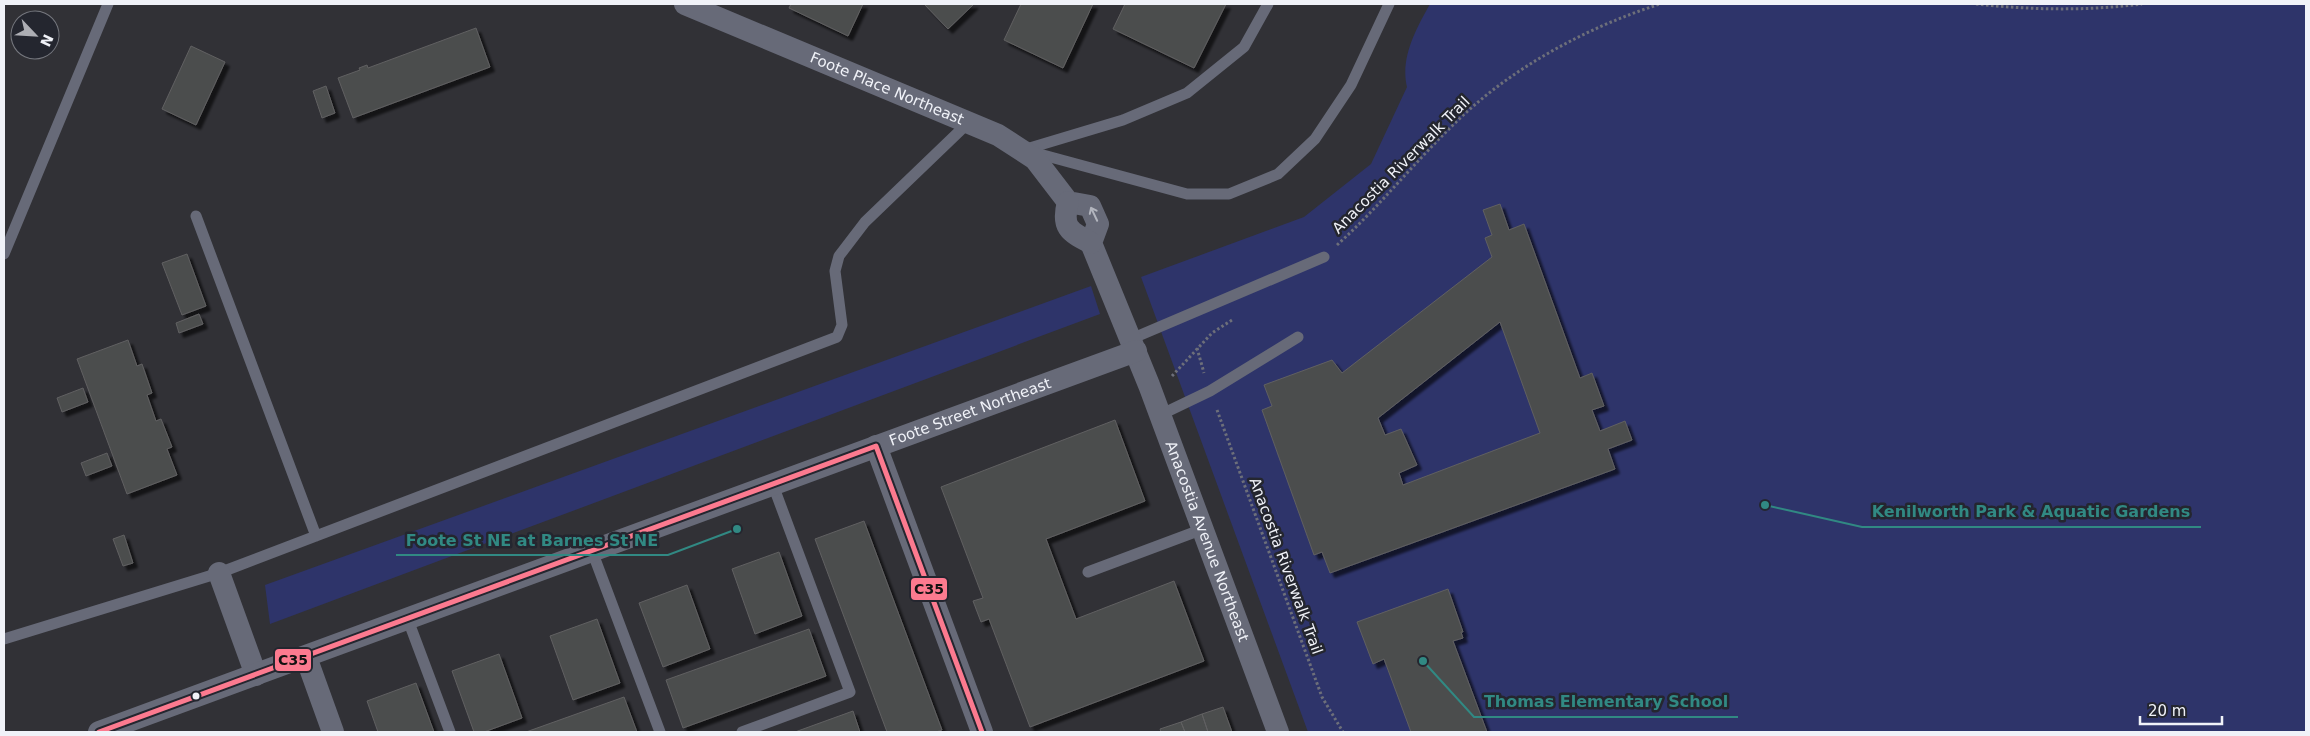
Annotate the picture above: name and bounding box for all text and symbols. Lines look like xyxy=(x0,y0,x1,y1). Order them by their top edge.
north arrow xyxy=(10,10,60,60)
text: N xyxy=(37,32,57,49)
street label: Foote Place Northeast xyxy=(807,48,967,129)
street label: Anacostia Riverwalk Trail xyxy=(1329,93,1473,237)
one-way arrow xyxy=(1088,207,1098,222)
street label: Foote Street Northeast xyxy=(887,374,1054,450)
street label: Anacostia Avenue Northeast xyxy=(1162,438,1253,644)
street label: Anacostia Riverwalk Trail xyxy=(1246,475,1326,657)
callout: Kenilworth Park & Aquatic Gardens xyxy=(1862,496,2201,527)
text: Kenilworth Park & Aquatic Gardens xyxy=(1872,502,2190,521)
callout: Foote St NE at Barnes St NE xyxy=(396,524,668,555)
text: Foote St NE at Barnes St NE xyxy=(406,531,658,550)
line badge: C35 xyxy=(910,577,948,601)
text: C35 xyxy=(914,581,944,597)
line badge: C35 xyxy=(274,648,312,672)
text: C35 xyxy=(278,652,308,668)
callout: Thomas Elementary School xyxy=(1474,686,1738,717)
unlabelled marker xyxy=(191,691,201,701)
text: Thomas Elementary School xyxy=(1484,692,1728,711)
scale bar xyxy=(2140,694,2222,726)
text: 20 m xyxy=(2148,702,2186,720)

